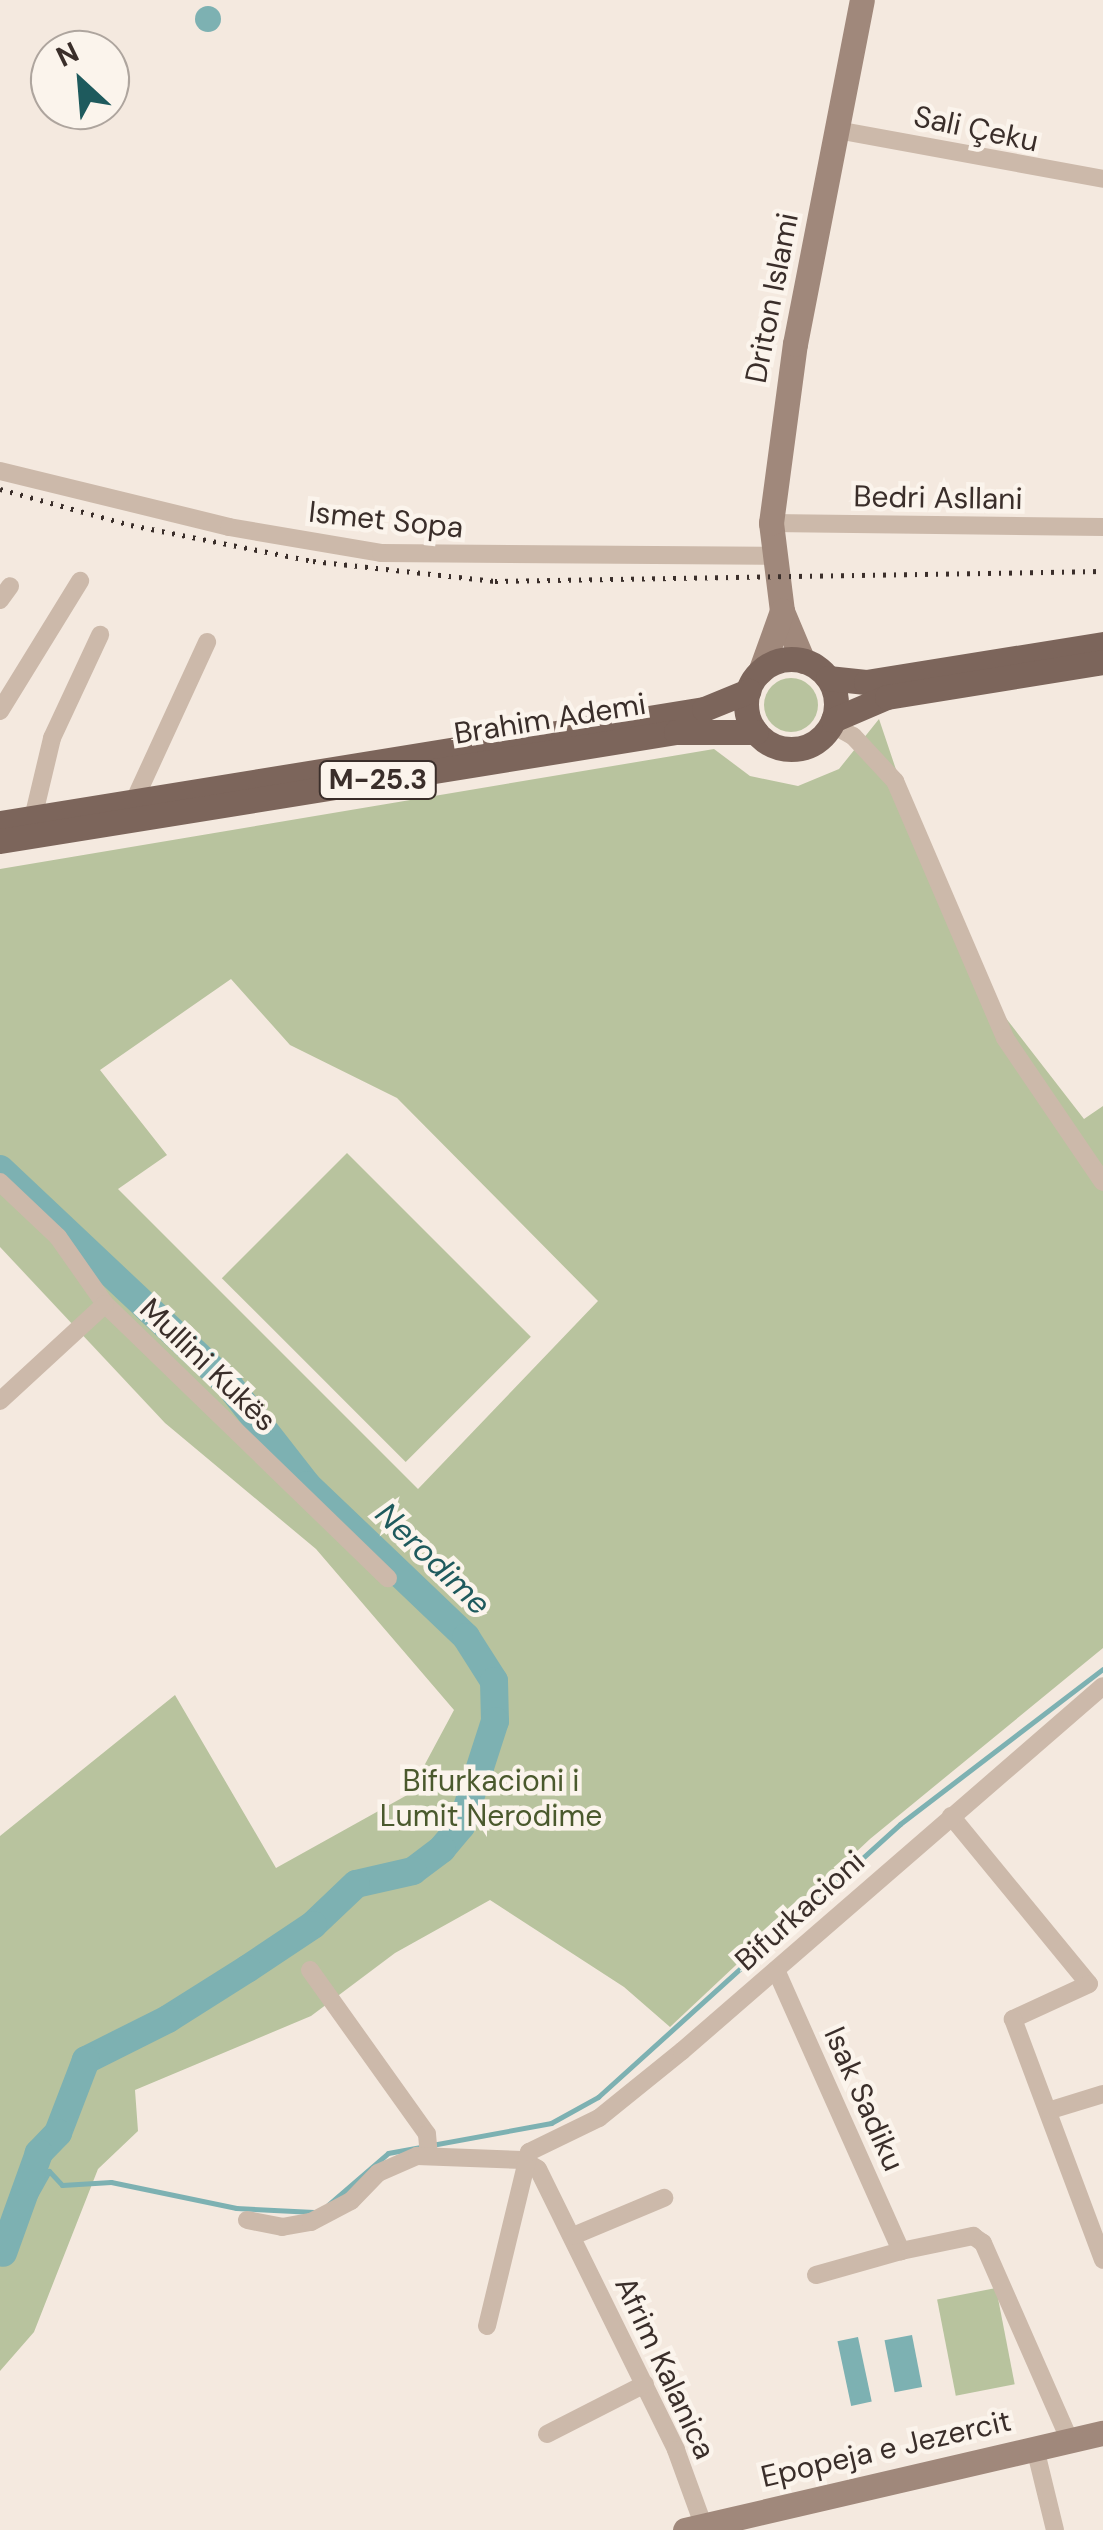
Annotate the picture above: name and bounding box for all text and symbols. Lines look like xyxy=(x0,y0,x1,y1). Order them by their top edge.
north arrow xyxy=(30,30,130,130)
text: N xyxy=(50,33,85,75)
street label: Sali Çeku xyxy=(910,98,1042,160)
street label: Driton Islami xyxy=(738,210,806,386)
street label: Bedri Asllani xyxy=(853,479,1023,517)
street label: Ismet Sopa xyxy=(307,494,465,546)
street label: Brahim Ademi xyxy=(452,686,648,752)
road number: M-25.3 xyxy=(318,757,438,803)
street label: Mullini Kukës xyxy=(132,1291,284,1439)
water label: Nerodime xyxy=(368,1495,498,1623)
park label: Bifurkacioni i Lumit Nerodime xyxy=(380,1763,602,1834)
street label: Bifurkacioni xyxy=(728,1844,872,1978)
street label: Isak Sadiku xyxy=(816,2022,912,2176)
street label: Afrim Kalanica xyxy=(607,2271,723,2465)
street label: Epopeja e Jezercit xyxy=(757,2403,1015,2495)

